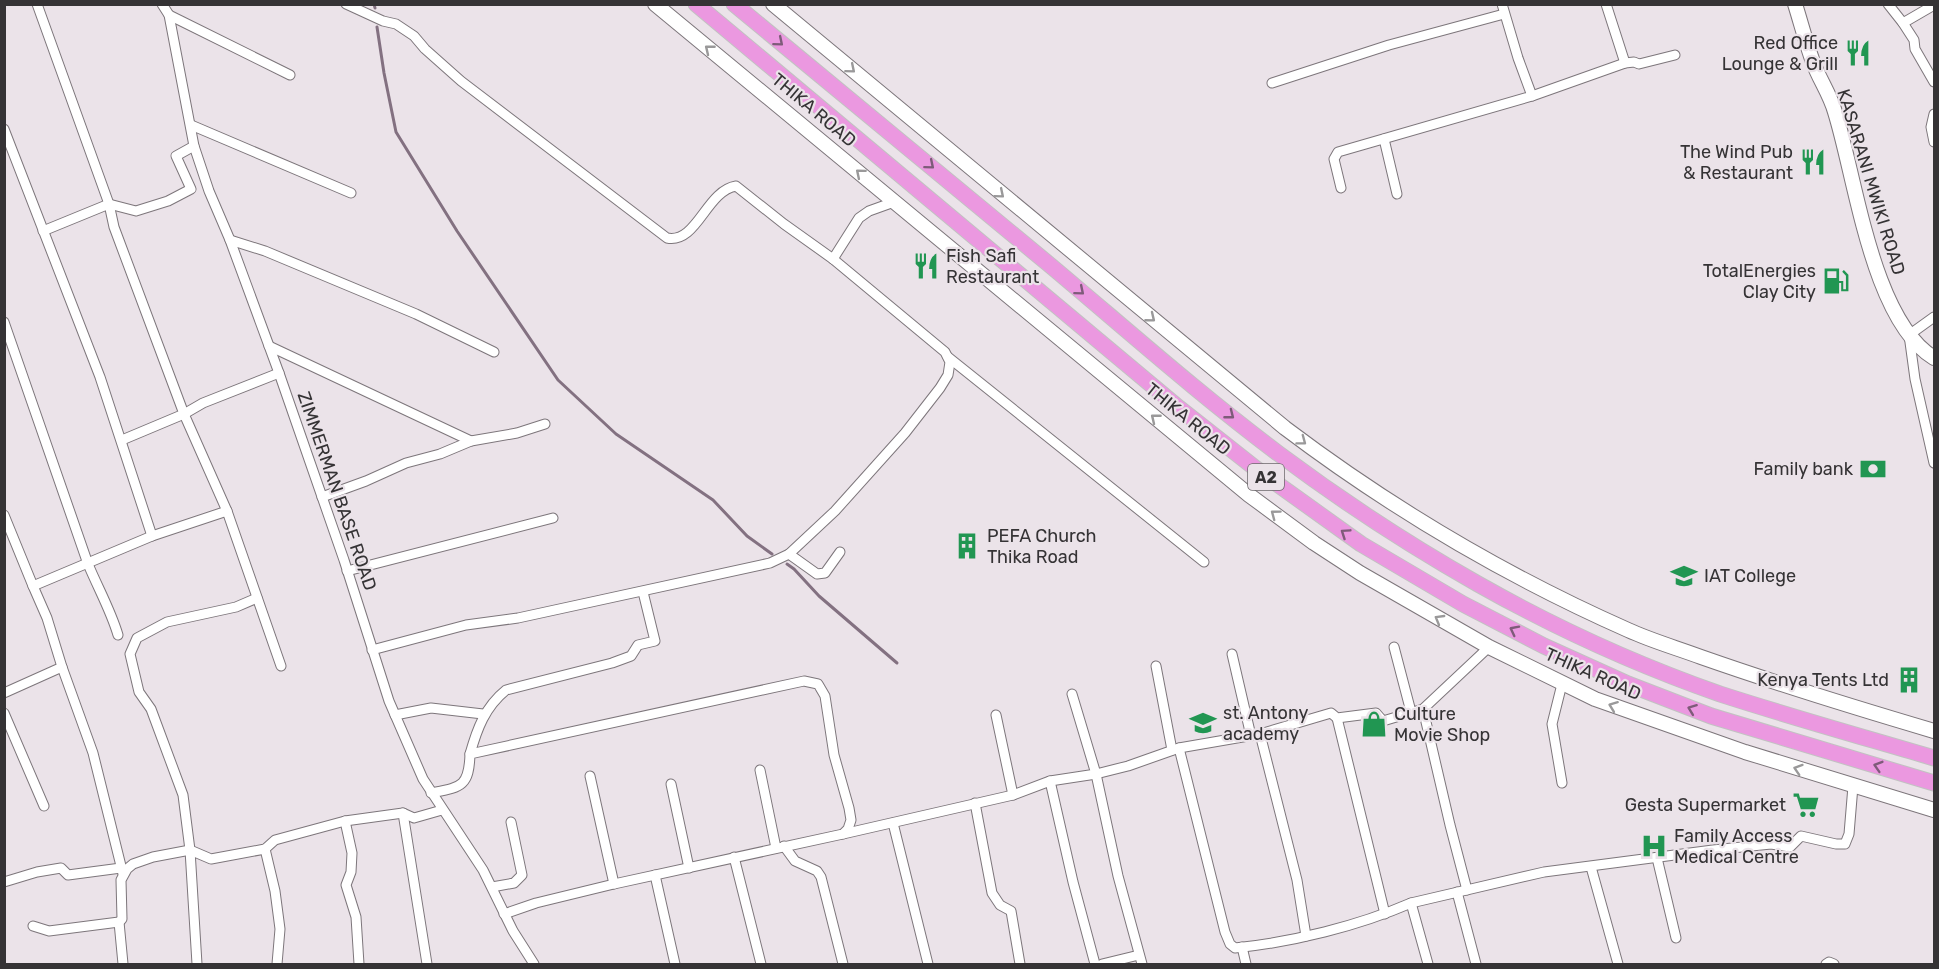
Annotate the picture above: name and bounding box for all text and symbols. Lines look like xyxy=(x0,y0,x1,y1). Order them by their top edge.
place label: Red Office Lounge & Grill xyxy=(1722,32,1838,75)
one-way arrow xyxy=(772,35,783,46)
restaurant icon: Red Office Lounge & Grill xyxy=(1843,38,1873,68)
one-way arrow xyxy=(705,45,716,56)
one-way arrow xyxy=(844,61,855,72)
street label: THIKA ROAD xyxy=(767,68,861,152)
street label: KASARANI MWIKI ROAD xyxy=(1832,86,1910,278)
place label: The Wind Pub & Restaurant xyxy=(1680,141,1793,184)
restaurant icon: The Wind Pub & Restaurant xyxy=(1798,147,1828,177)
one-way arrow xyxy=(923,158,934,169)
one-way arrow xyxy=(856,169,867,180)
one-way arrow xyxy=(993,186,1004,197)
place label: Fish Safi Restaurant xyxy=(946,245,1039,288)
restaurant icon: Fish Safi Restaurant xyxy=(911,251,941,281)
place label: TotalEnergies Clay City xyxy=(1703,260,1816,303)
fuel station icon: TotalEnergies Clay City xyxy=(1821,266,1851,296)
one-way arrow xyxy=(1073,283,1084,294)
one-way arrow xyxy=(1144,310,1155,321)
street label: THIKA ROAD xyxy=(1141,378,1235,460)
street label: ZIMMERMAN BASE ROAD xyxy=(293,389,381,593)
one-way arrow xyxy=(1223,408,1234,419)
one-way arrow xyxy=(1151,414,1162,425)
one-way arrow xyxy=(1295,434,1306,445)
bank icon: Family bank xyxy=(1858,454,1888,484)
place label: Family bank xyxy=(1754,458,1854,480)
road number: A2 xyxy=(1248,464,1284,490)
one-way arrow xyxy=(1271,511,1282,522)
place label: PEFA Church Thika Road xyxy=(987,525,1097,568)
one-way arrow xyxy=(1341,529,1352,540)
building icon: PEFA Church Thika Road xyxy=(952,531,982,561)
school or university icon: IAT College xyxy=(1669,561,1699,591)
place label: IAT College xyxy=(1704,565,1796,587)
one-way arrow xyxy=(1435,614,1446,626)
one-way arrow xyxy=(1509,626,1520,638)
street label: THIKA ROAD xyxy=(1541,643,1645,705)
building icon: Kenya Tents Ltd xyxy=(1894,665,1924,695)
place label: Kenya Tents Ltd xyxy=(1757,669,1889,691)
one-way arrow xyxy=(1609,701,1620,713)
place label: st. Antony academy xyxy=(1223,702,1308,745)
place label: Culture Movie Shop xyxy=(1394,703,1490,746)
one-way arrow xyxy=(1687,703,1698,716)
school or university icon: st. Antony academy xyxy=(1188,708,1218,738)
shop icon: Culture Movie Shop xyxy=(1359,709,1389,739)
one-way arrow xyxy=(1873,761,1884,774)
one-way arrow xyxy=(1793,763,1804,776)
supermarket icon: Gesta Supermarket xyxy=(1791,790,1821,820)
place label: Gesta Supermarket xyxy=(1625,794,1786,816)
place label: Family Access Medical Centre xyxy=(1674,825,1799,868)
hospital icon: Family Access Medical Centre xyxy=(1639,831,1669,861)

